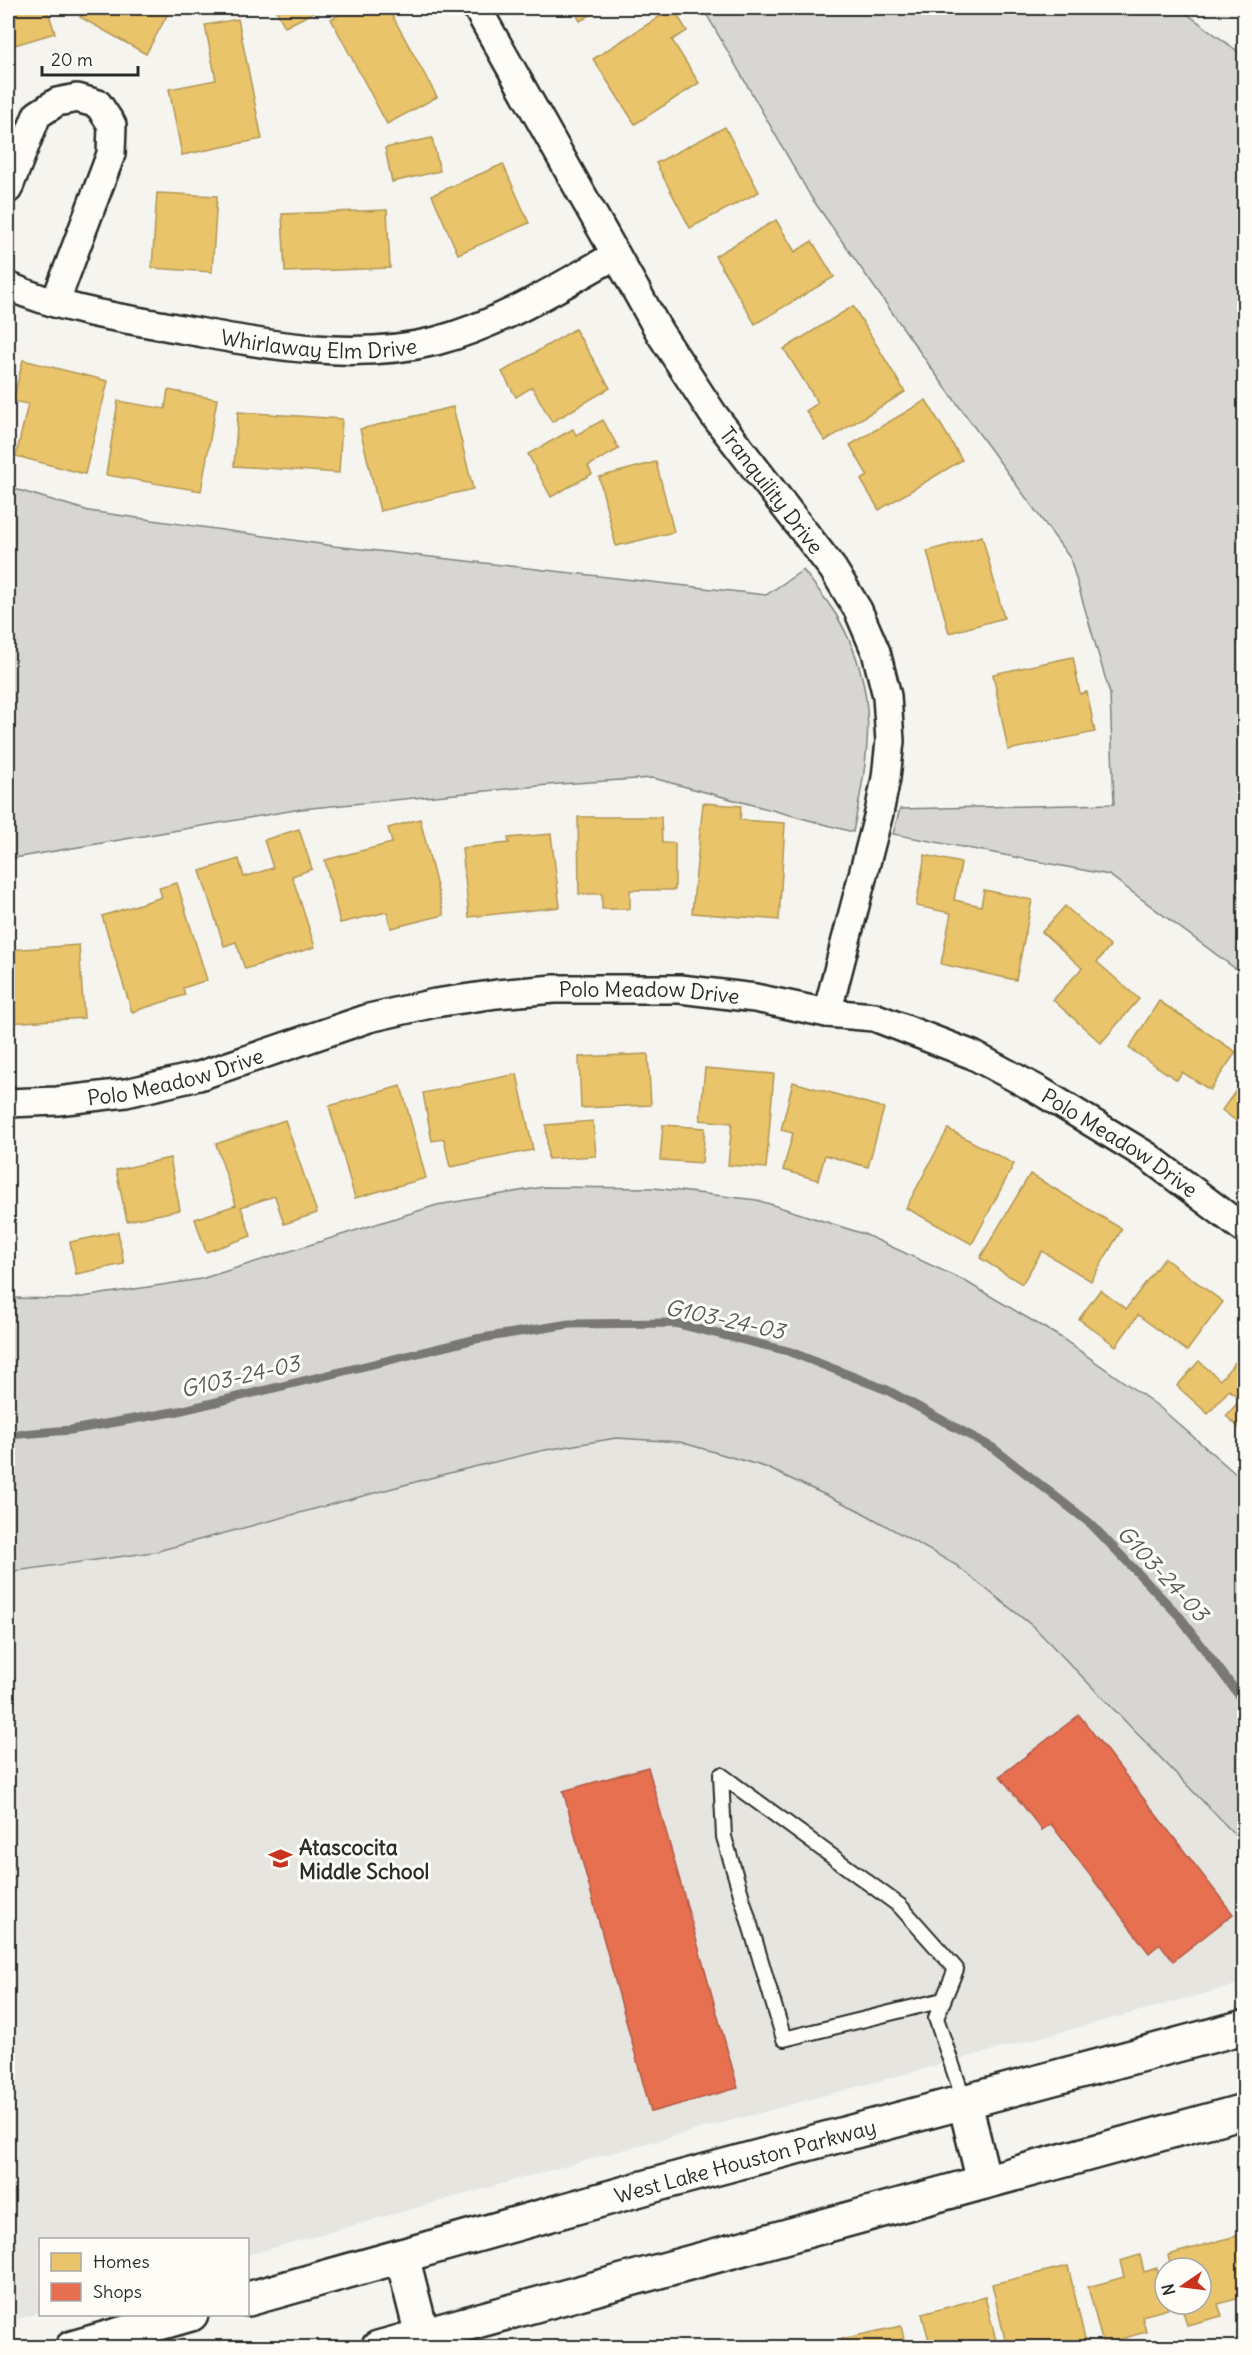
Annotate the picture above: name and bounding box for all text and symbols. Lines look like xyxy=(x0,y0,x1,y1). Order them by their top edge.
scale bar xyxy=(42,39,138,77)
text: 20 m xyxy=(51,48,93,71)
street label: Whirlaway Elm Drive xyxy=(219,323,419,364)
street label: Tranquility Drive xyxy=(714,421,830,559)
street label: Polo Meadow Drive xyxy=(559,976,741,1010)
street label: Polo Meadow Drive xyxy=(86,1042,267,1111)
street label: Polo Meadow Drive xyxy=(1037,1082,1203,1203)
water label: G103-24-03 xyxy=(663,1293,790,1346)
water label: G103-24-03 xyxy=(178,1348,305,1403)
water label: G103-24-03 xyxy=(1111,1519,1216,1629)
place label: Atascocita Middle School xyxy=(299,1834,429,1885)
school or university icon: Atascocita Middle School xyxy=(268,1846,294,1872)
street label: West Lake Houston Parkway xyxy=(611,2113,879,2209)
legend xyxy=(39,2238,249,2316)
text: Homes xyxy=(93,2250,150,2273)
north arrow xyxy=(1153,2256,1213,2316)
text: Shops xyxy=(93,2280,142,2303)
text: N xyxy=(1157,2282,1179,2297)

